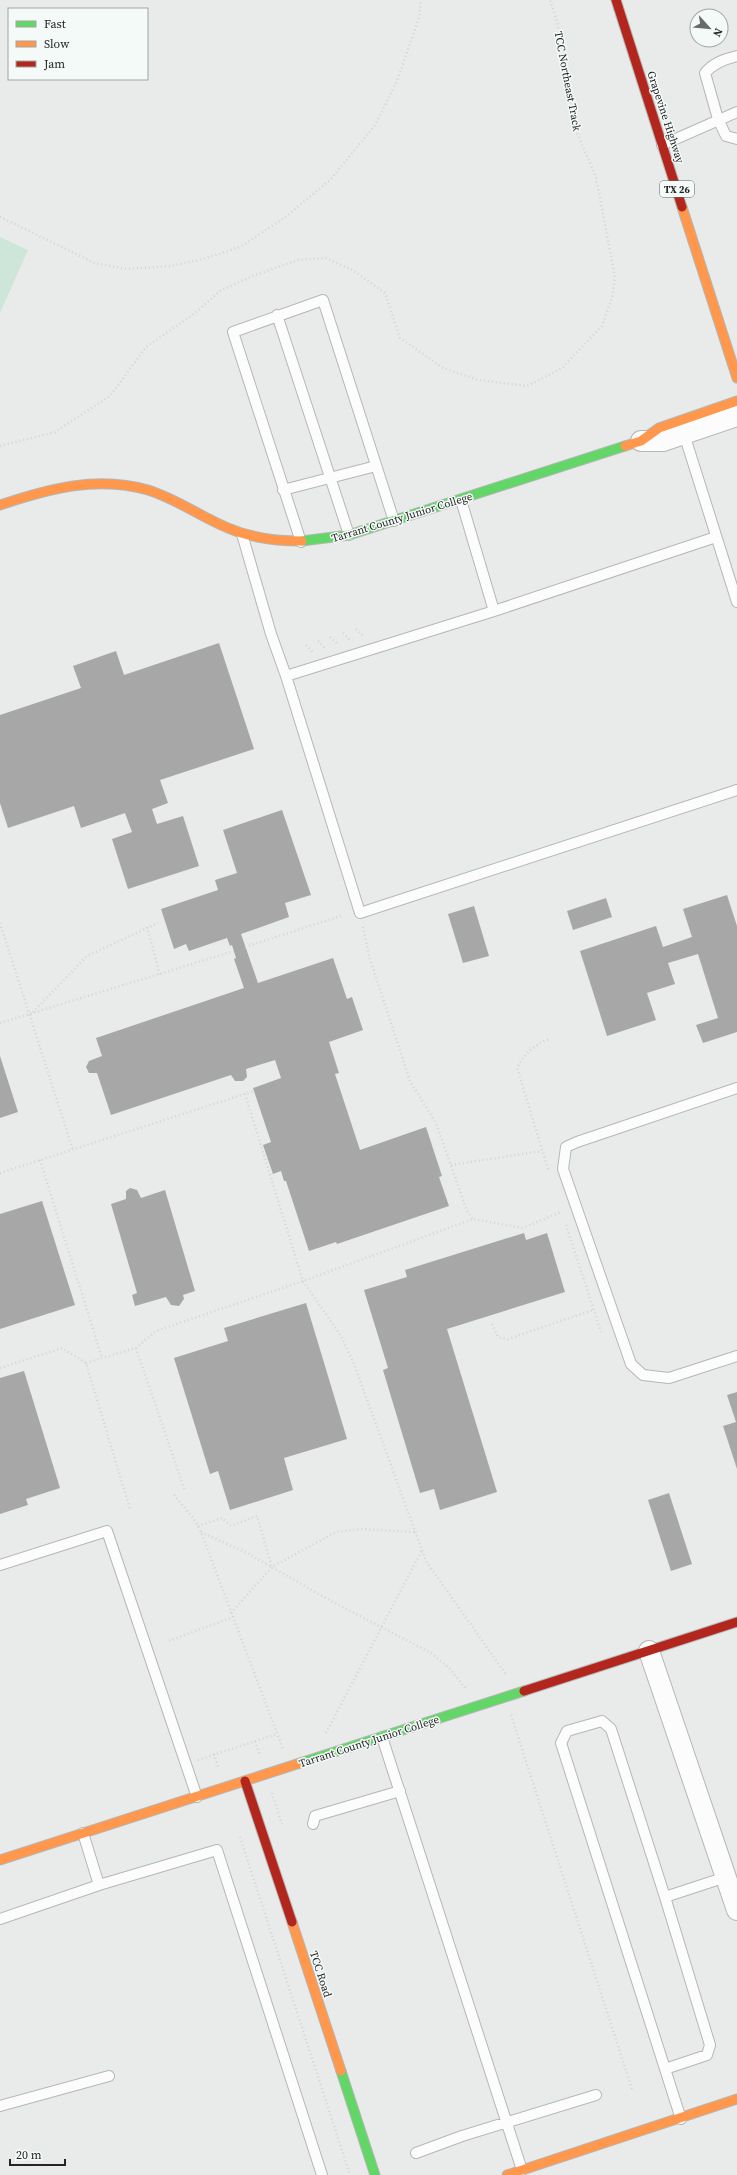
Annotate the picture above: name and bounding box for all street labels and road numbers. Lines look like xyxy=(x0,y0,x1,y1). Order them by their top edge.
street label: TCC Northeast Track xyxy=(550,30,585,133)
street label: Grapevine Highway xyxy=(644,69,688,166)
road number: TX 26 xyxy=(660,181,694,197)
street label: Tarrant County Junior College xyxy=(330,489,475,546)
street label: Tarrant County Junior College xyxy=(297,1712,442,1771)
street label: TCC Road xyxy=(306,1949,335,2000)

